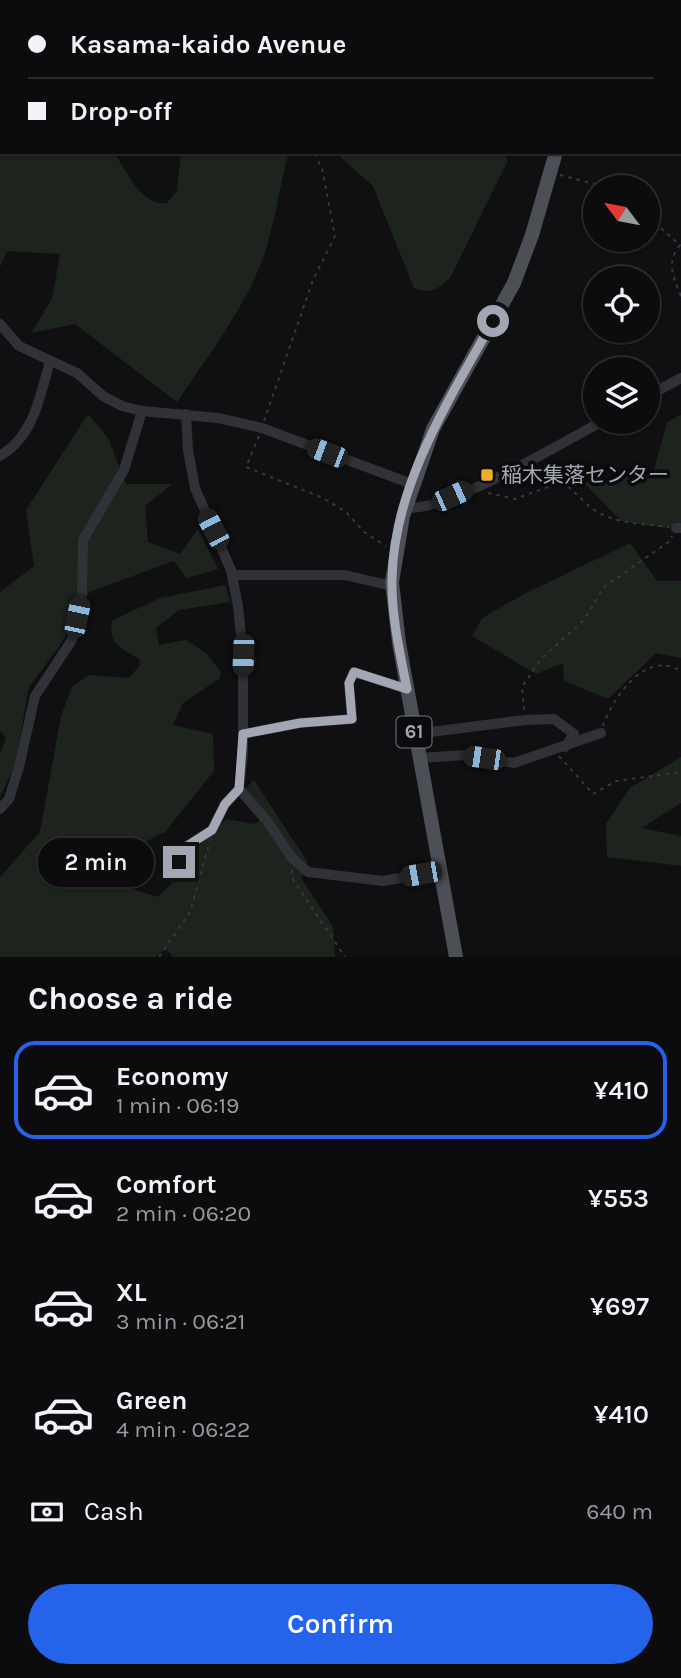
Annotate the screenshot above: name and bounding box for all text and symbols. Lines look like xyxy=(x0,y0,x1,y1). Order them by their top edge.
text: Kasama-kaido Avenue xyxy=(70,29,346,60)
text: Drop-off xyxy=(70,96,172,127)
north arrow xyxy=(583,175,660,252)
map controls xyxy=(583,175,660,434)
button: locate xyxy=(583,266,660,343)
route start xyxy=(477,305,509,337)
button: layers xyxy=(583,357,660,434)
car xyxy=(304,436,351,470)
place label: 稲木集落センター xyxy=(501,463,669,487)
marker: 稲木集落センター xyxy=(479,467,495,483)
car xyxy=(429,478,476,514)
car xyxy=(194,506,233,552)
car xyxy=(63,594,92,640)
car xyxy=(232,634,255,676)
road number: 61 xyxy=(396,716,432,748)
car xyxy=(462,745,507,771)
callout: 2 min xyxy=(39,838,154,886)
route end xyxy=(163,846,195,878)
text: 2 min xyxy=(65,849,127,876)
car xyxy=(399,860,444,888)
text: Choose a ride xyxy=(28,980,233,1017)
icon: car xyxy=(32,1059,95,1122)
text: Economy xyxy=(116,1061,228,1092)
text: ¥410 xyxy=(594,1075,649,1106)
text: 1 min · 06:19 xyxy=(116,1092,239,1119)
icon: car xyxy=(32,1167,95,1230)
text: Comfort xyxy=(116,1169,217,1200)
text: ¥553 xyxy=(588,1183,649,1214)
text: 2 min · 06:20 xyxy=(116,1200,251,1227)
icon: car xyxy=(32,1275,95,1338)
text: XL xyxy=(116,1277,147,1308)
text: ¥697 xyxy=(590,1291,649,1322)
text: 3 min · 06:21 xyxy=(116,1308,245,1335)
icon: car xyxy=(32,1383,95,1446)
text: Green xyxy=(116,1385,188,1416)
text: ¥410 xyxy=(594,1399,649,1430)
text: 4 min · 06:22 xyxy=(116,1416,250,1443)
icon: cash xyxy=(28,1493,66,1531)
text: Cash xyxy=(84,1496,144,1527)
text: 640 m xyxy=(586,1498,653,1525)
button: Confirm xyxy=(28,1584,653,1664)

